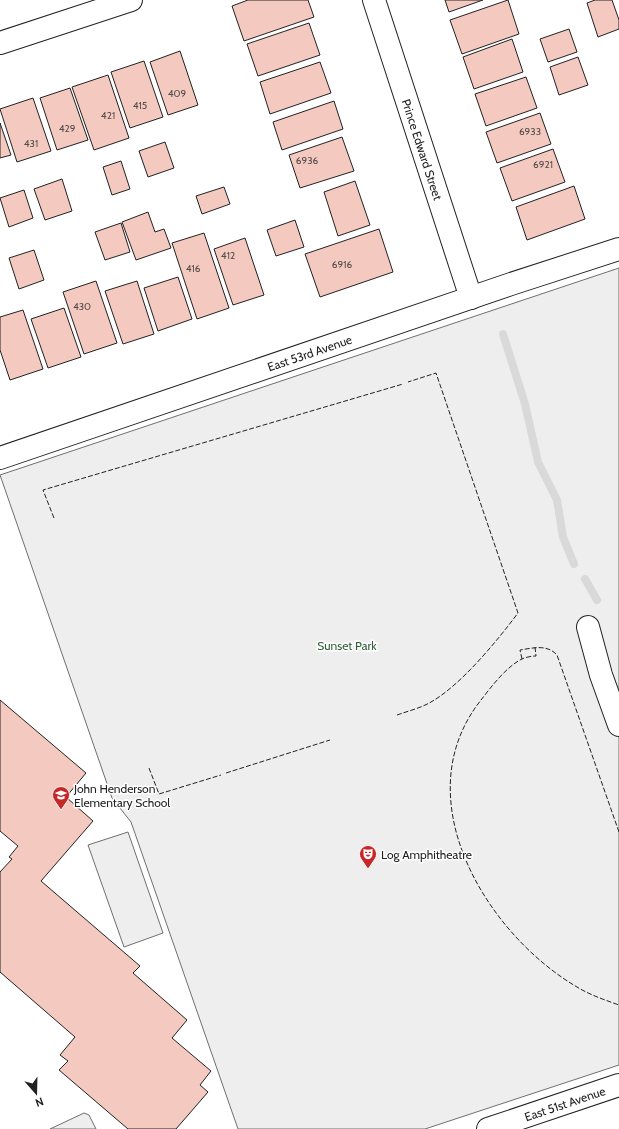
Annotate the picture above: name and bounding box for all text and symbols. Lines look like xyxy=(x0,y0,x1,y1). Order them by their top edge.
house number: 409 xyxy=(168,87,187,100)
street label: Prince Edward Street xyxy=(399,97,446,202)
house number: 415 xyxy=(133,99,147,112)
house number: 421 xyxy=(101,109,115,122)
house number: 429 xyxy=(59,122,76,135)
house number: 6933 xyxy=(519,125,541,138)
house number: 431 xyxy=(24,137,38,150)
house number: 6936 xyxy=(296,154,319,167)
house number: 6921 xyxy=(533,158,553,171)
house number: 412 xyxy=(221,249,235,262)
house number: 6916 xyxy=(332,258,352,271)
house number: 416 xyxy=(186,262,201,275)
house number: 430 xyxy=(73,300,91,313)
street label: East 53rd Avenue xyxy=(265,331,354,374)
park label: Sunset Park xyxy=(317,638,377,653)
place label: John Henderson Elementary School xyxy=(73,781,170,810)
school or university icon: John Henderson Elementary School xyxy=(51,785,71,810)
theatre icon: Log Amphitheatre xyxy=(358,844,378,869)
place label: Log Amphitheatre xyxy=(381,847,472,862)
north arrow xyxy=(16,1073,56,1113)
street label: East 51st Avenue xyxy=(522,1083,607,1124)
text: N xyxy=(33,1094,45,1110)

